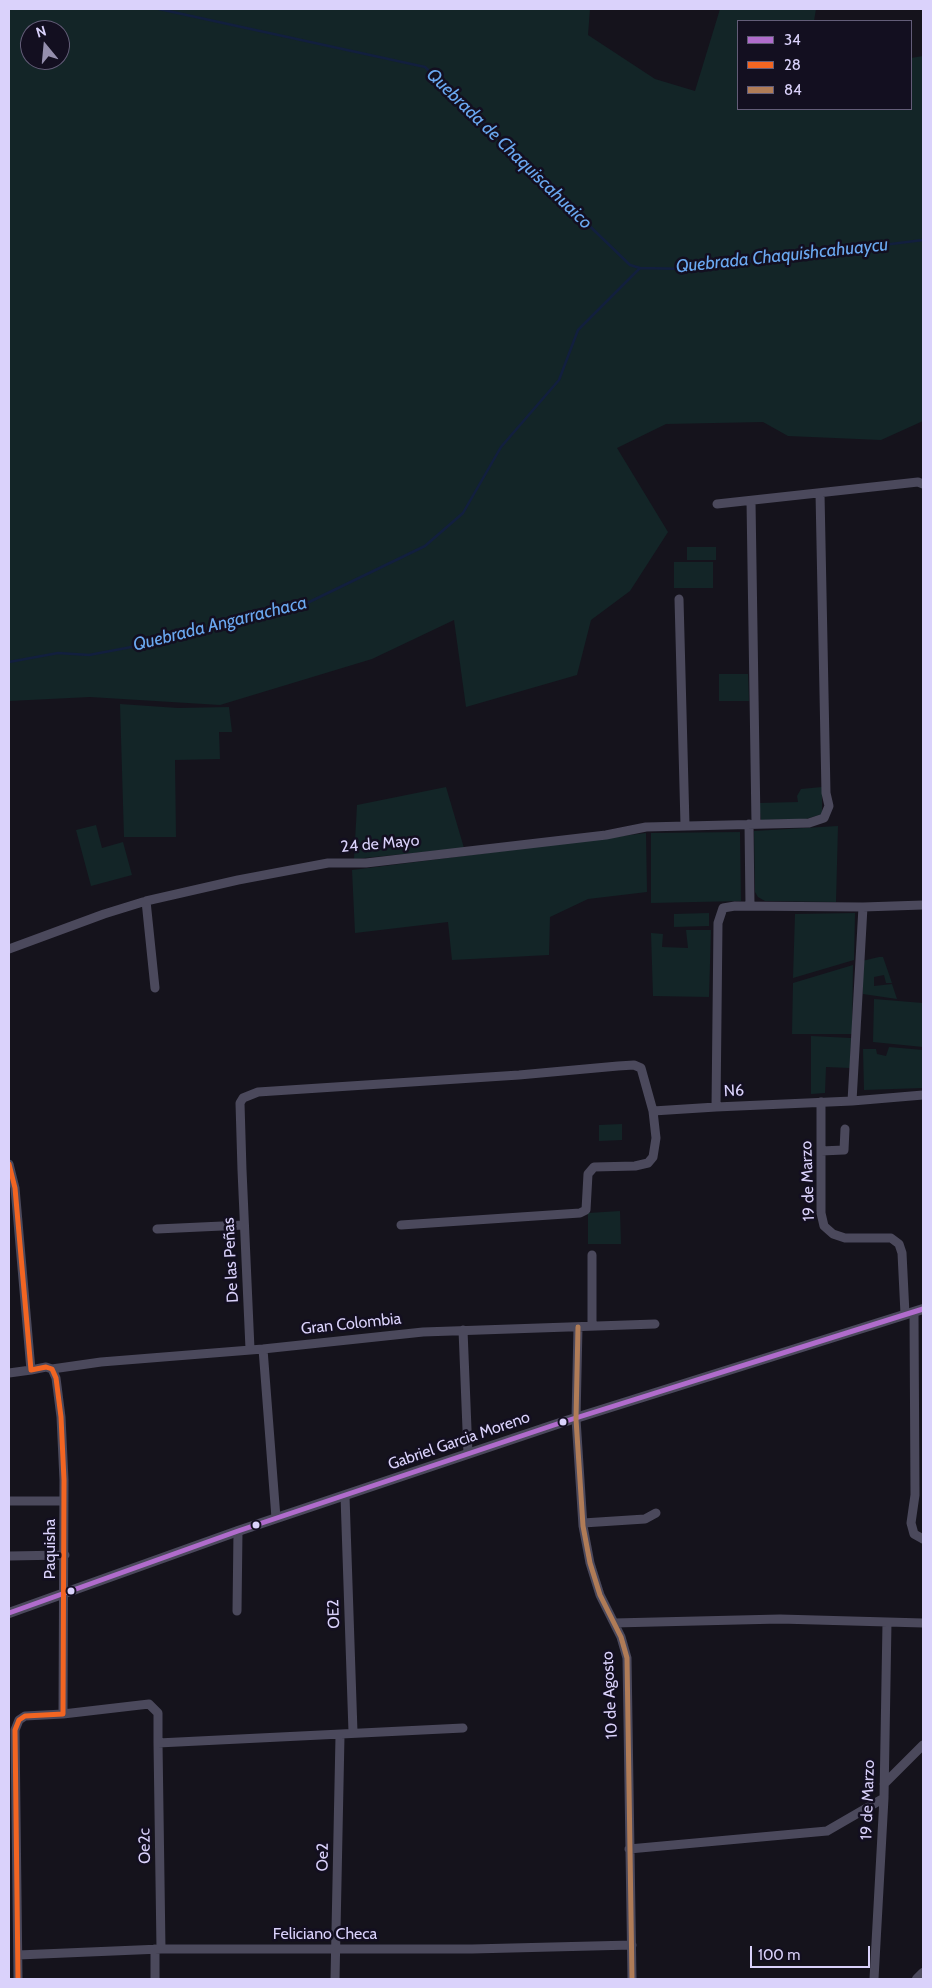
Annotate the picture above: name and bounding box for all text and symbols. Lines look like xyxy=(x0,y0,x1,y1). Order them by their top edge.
north arrow xyxy=(20,20,70,70)
legend xyxy=(737,20,912,110)
text: N xyxy=(34,22,48,42)
text: 34 xyxy=(784,31,801,49)
text: 28 xyxy=(784,56,801,74)
water label: Quebrada de Chaquiscahuaico xyxy=(422,64,596,234)
text: 84 xyxy=(784,81,802,99)
water label: Quebrada Chaquishcahuaycu xyxy=(675,234,889,278)
water label: Quebrada Angarrachaca xyxy=(131,592,309,656)
street label: 24 de Mayo xyxy=(340,831,420,857)
street label: N6 xyxy=(723,1081,745,1101)
street label: 19 de Marzo xyxy=(797,1141,819,1221)
street label: De las Peñas xyxy=(219,1217,243,1303)
street label: Gran Colombia xyxy=(300,1309,402,1339)
street label: Gabriel Garcia Moreno xyxy=(385,1408,533,1474)
unlabelled marker xyxy=(558,1417,568,1427)
street label: Paquisha xyxy=(40,1519,60,1579)
unlabelled marker xyxy=(251,1520,261,1530)
unlabelled marker xyxy=(66,1586,76,1596)
street label: OE2 xyxy=(324,1599,344,1629)
street label: 10 de Agosto xyxy=(598,1651,622,1739)
street label: 19 de Marzo xyxy=(857,1760,879,1840)
street label: Oe2c xyxy=(135,1828,155,1864)
street label: Oe2 xyxy=(313,1843,333,1871)
street label: Feliciano Checa xyxy=(273,1924,377,1944)
scale bar xyxy=(752,1936,872,1968)
text: 100 m xyxy=(758,1946,800,1964)

